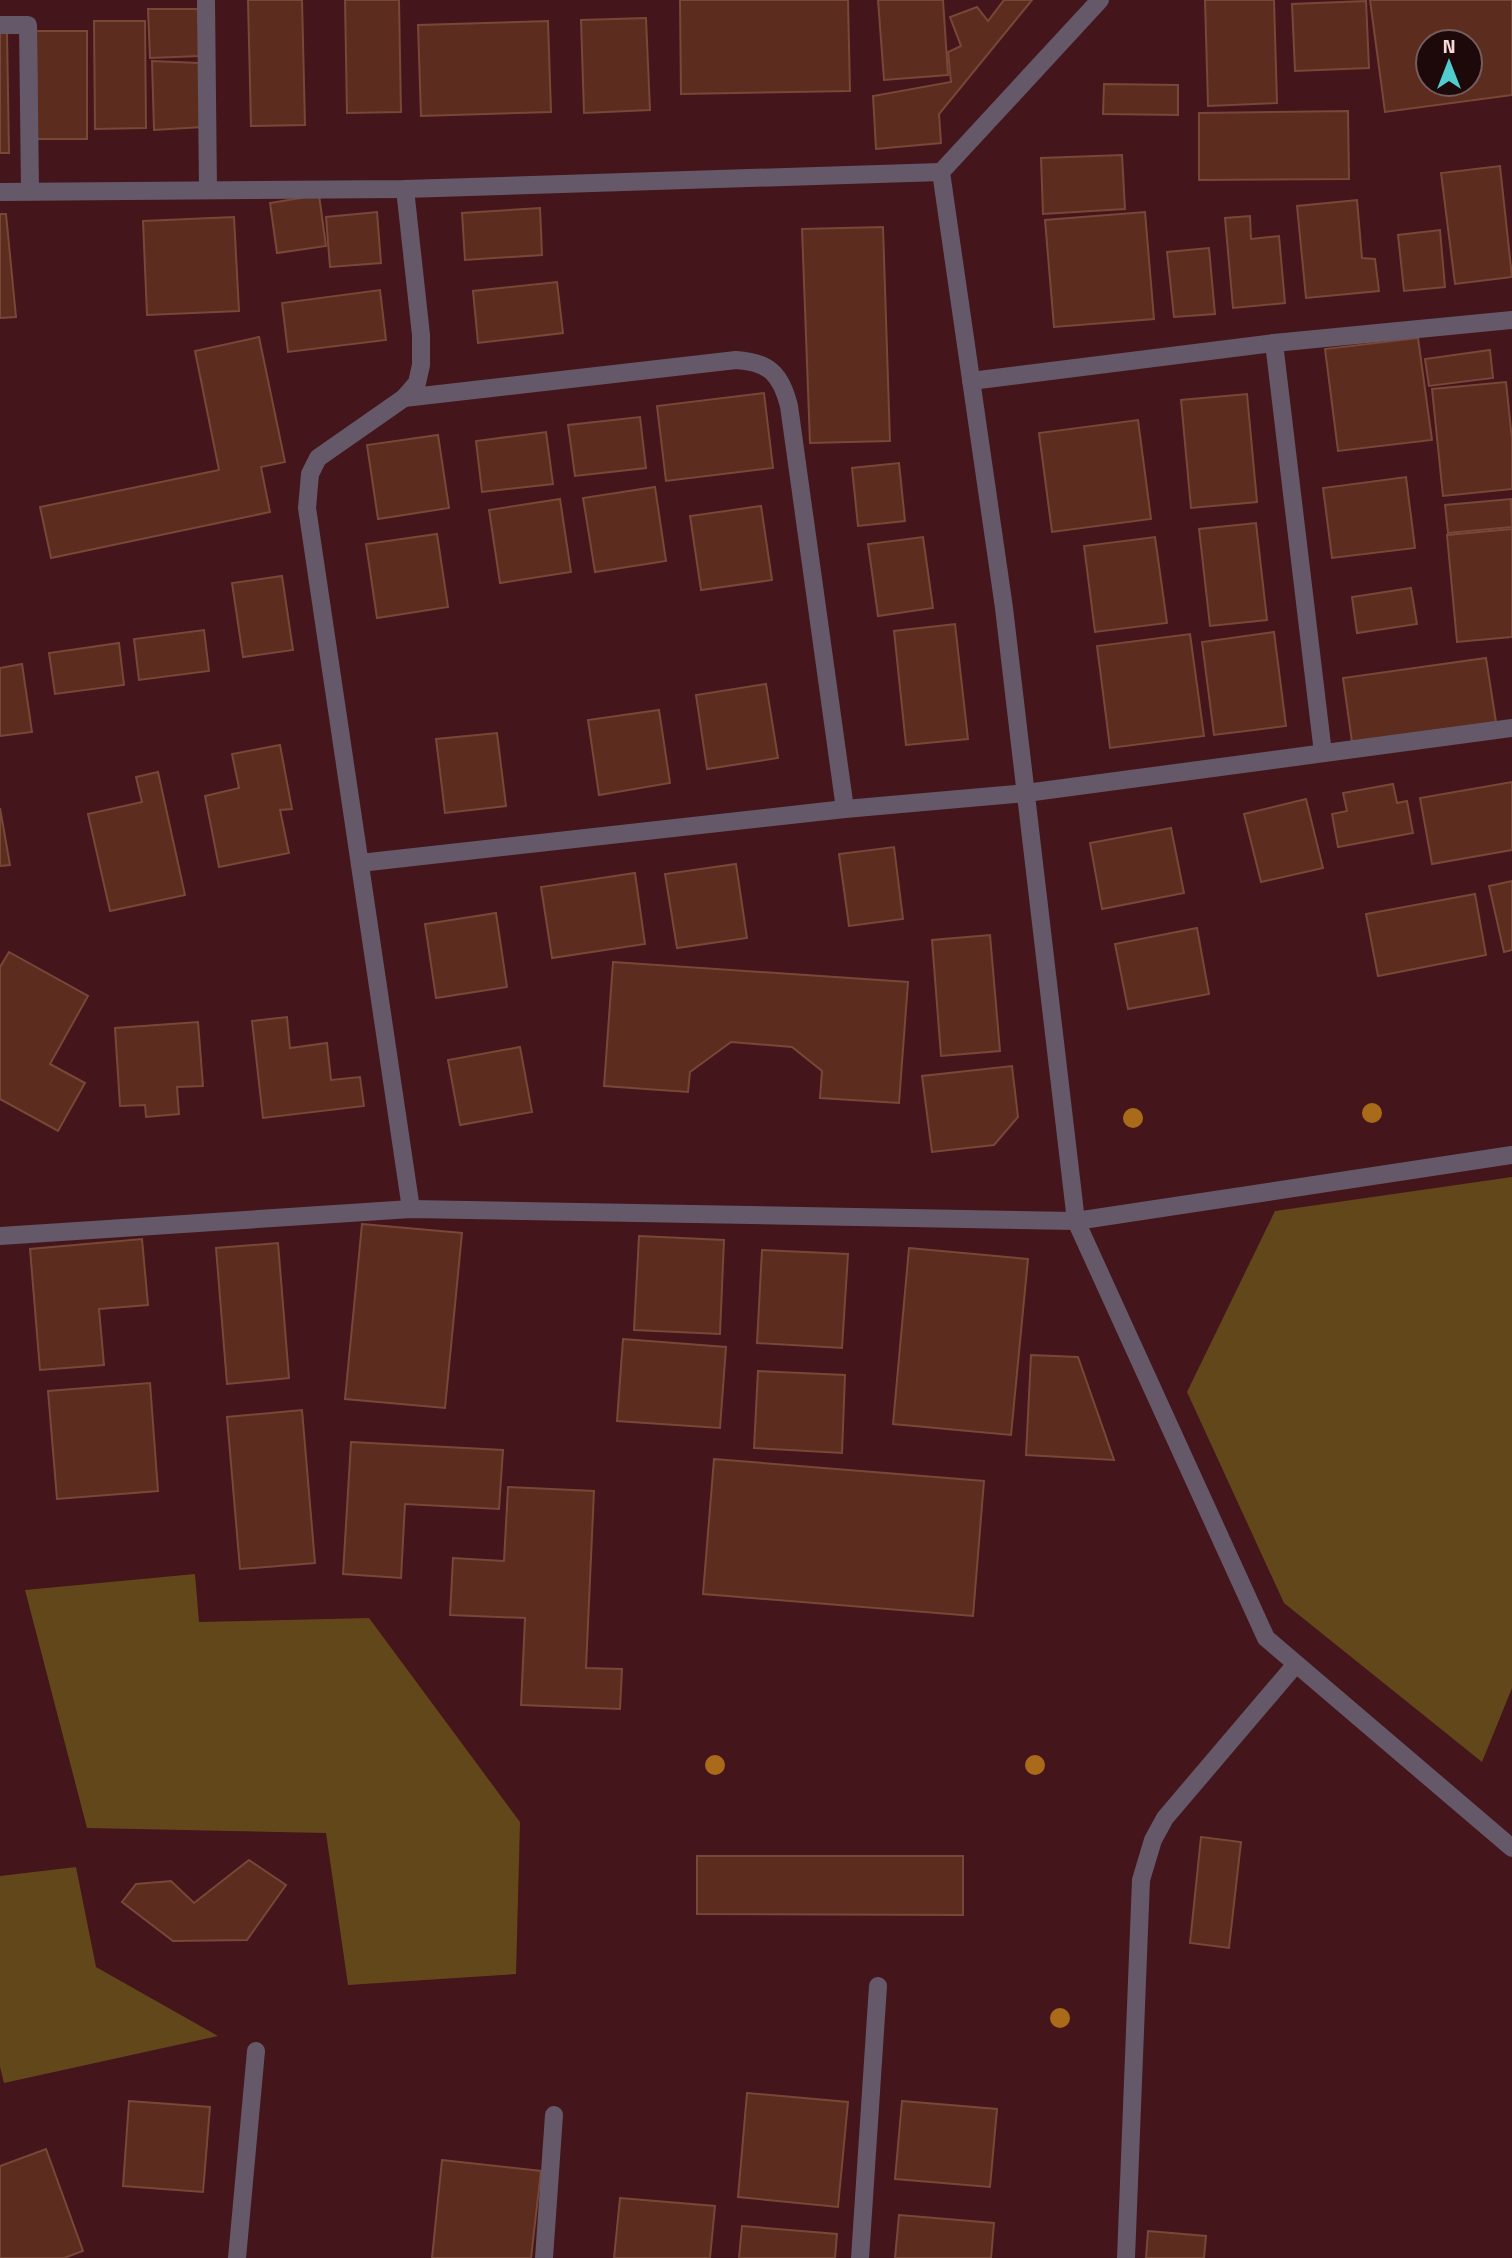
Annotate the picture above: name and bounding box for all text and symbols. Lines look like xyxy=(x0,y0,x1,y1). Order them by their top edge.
north arrow xyxy=(1414,28,1484,98)
text: N xyxy=(1442,31,1456,60)

